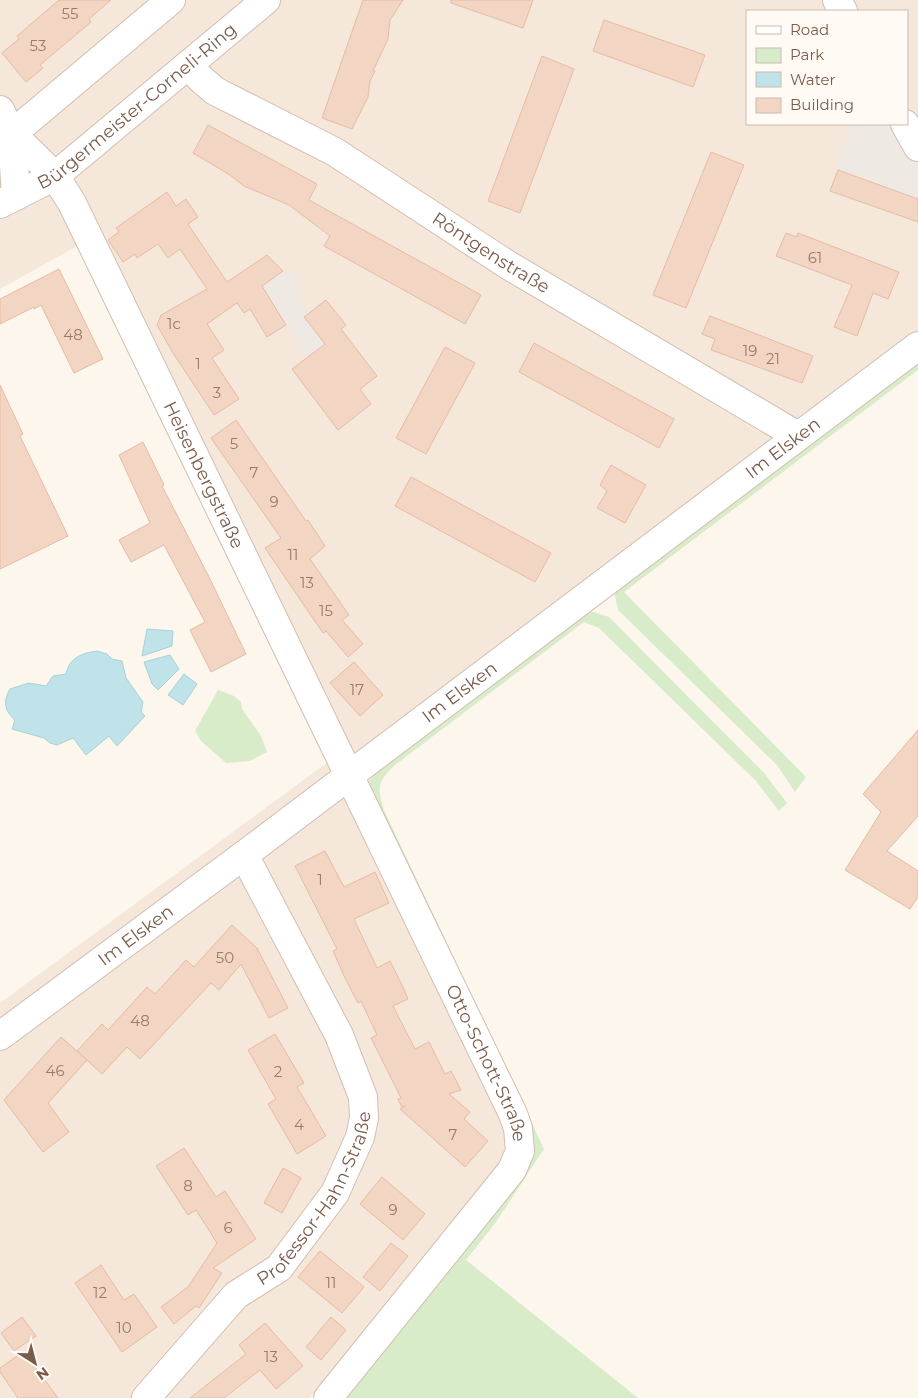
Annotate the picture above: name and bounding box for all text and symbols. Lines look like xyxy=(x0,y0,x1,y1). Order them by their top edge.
house number: 55 xyxy=(62,4,78,23)
legend xyxy=(746,10,908,125)
street label: Bürgermeister-Corneli-Ring xyxy=(34,18,241,194)
text: Road xyxy=(790,20,829,39)
house number: 53 xyxy=(30,36,46,55)
text: Park xyxy=(790,45,824,64)
text: Water xyxy=(790,70,836,89)
text: Building xyxy=(790,95,854,114)
street label: Röntgenstraße xyxy=(428,208,554,298)
house number: 61 xyxy=(808,248,822,267)
house number: 1c xyxy=(167,314,181,333)
house number: 48 xyxy=(63,325,83,344)
house number: 19 xyxy=(743,341,757,360)
house number: 21 xyxy=(766,349,780,368)
house number: 1 xyxy=(195,354,201,373)
house number: 3 xyxy=(213,383,221,402)
street label: Heisenbergstraße xyxy=(159,398,249,552)
street label: Im Elsken xyxy=(741,413,825,484)
house number: 5 xyxy=(230,434,238,453)
house number: 7 xyxy=(250,463,259,482)
house number: 9 xyxy=(269,492,279,511)
house number: 11 xyxy=(288,545,298,564)
house number: 13 xyxy=(300,573,314,592)
house number: 15 xyxy=(319,601,333,620)
street label: Im Elsken xyxy=(418,657,502,728)
house number: 17 xyxy=(350,680,364,699)
house number: 1 xyxy=(317,870,323,889)
street label: Im Elsken xyxy=(94,900,178,970)
house number: 50 xyxy=(216,948,234,967)
street label: Otto-Schott-Straße xyxy=(441,981,530,1143)
house number: 48 xyxy=(130,1011,150,1030)
house number: 46 xyxy=(45,1061,65,1080)
house number: 2 xyxy=(274,1062,282,1081)
street label: Professor-Hahn-Straße xyxy=(253,1111,375,1290)
house number: 4 xyxy=(294,1115,304,1134)
house number: 7 xyxy=(449,1125,458,1144)
house number: 8 xyxy=(183,1176,193,1195)
house number: 9 xyxy=(388,1200,398,1219)
house number: 6 xyxy=(223,1218,233,1237)
house number: 11 xyxy=(326,1273,336,1292)
house number: 12 xyxy=(93,1283,107,1302)
house number: 10 xyxy=(116,1318,132,1337)
north arrow xyxy=(10,1338,60,1388)
house number: 13 xyxy=(264,1347,278,1366)
text: N xyxy=(33,1363,53,1384)

